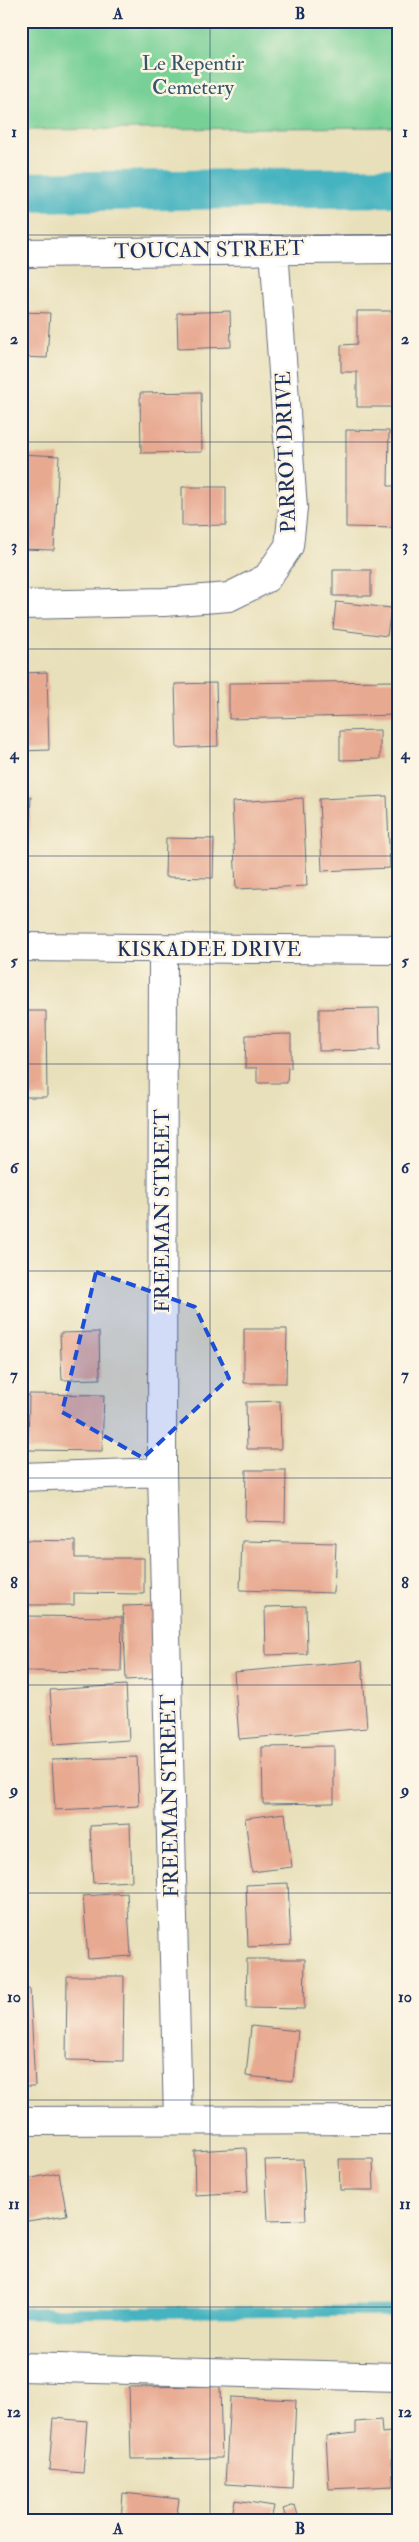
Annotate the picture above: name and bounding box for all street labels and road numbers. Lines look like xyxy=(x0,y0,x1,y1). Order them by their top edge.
street label: TOUCAN STREET xyxy=(114,235,305,265)
street label: PARROT DRIVE xyxy=(270,371,302,533)
street label: KISKADEE DRIVE xyxy=(117,936,301,963)
street label: FREEMAN STREET xyxy=(149,1109,176,1313)
street label: FREEMAN STREET xyxy=(155,1694,185,1898)

